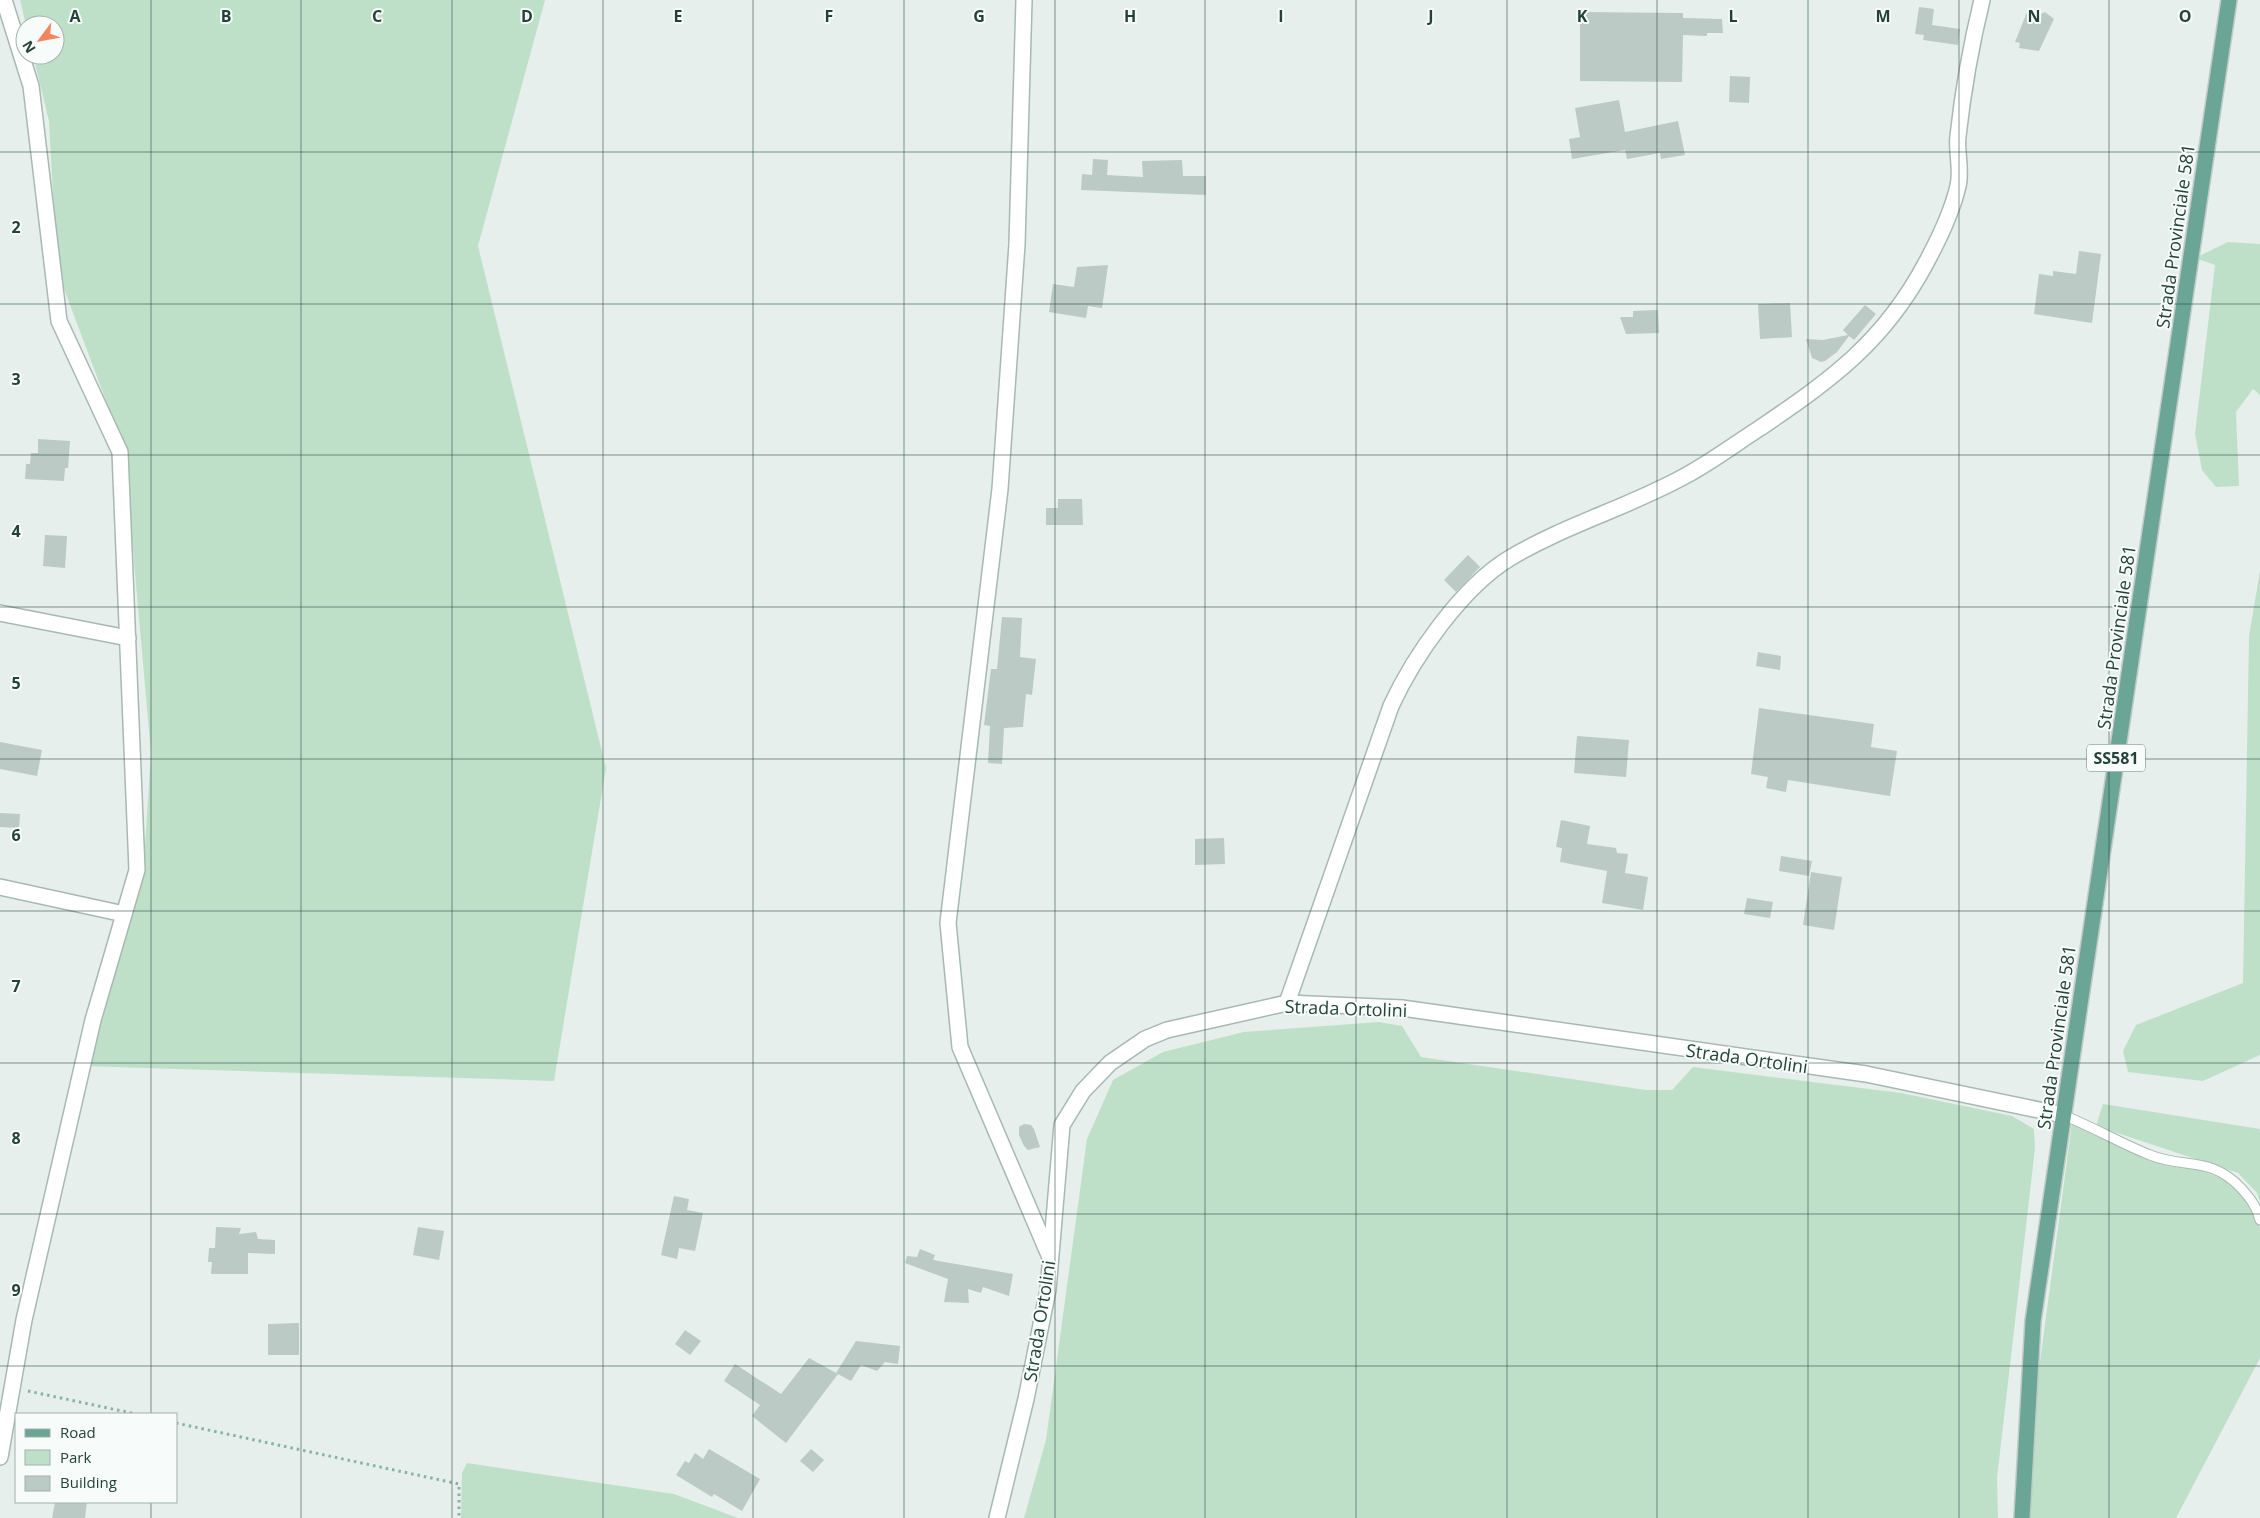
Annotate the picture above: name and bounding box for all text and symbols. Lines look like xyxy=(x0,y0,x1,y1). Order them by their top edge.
text: A xyxy=(69,5,81,27)
text: B xyxy=(221,5,231,27)
text: C xyxy=(372,5,382,27)
text: D xyxy=(521,5,533,27)
text: E xyxy=(674,5,683,27)
text: F xyxy=(825,5,833,27)
text: G xyxy=(973,5,985,27)
text: H xyxy=(1124,5,1136,27)
text: I xyxy=(1278,5,1284,27)
text: J xyxy=(1426,5,1434,27)
text: K xyxy=(1577,5,1588,27)
text: L xyxy=(1728,5,1738,27)
text: M xyxy=(1875,5,1891,27)
text: N xyxy=(2027,5,2041,27)
text: O xyxy=(2179,5,2191,27)
north arrow xyxy=(15,15,65,65)
text: N xyxy=(17,37,40,57)
street label: Strada Provinciale 581 xyxy=(2150,142,2200,330)
text: 2 xyxy=(11,216,21,238)
text: 3 xyxy=(11,368,21,390)
text: 4 xyxy=(11,520,21,542)
street label: Strada Provinciale 581 xyxy=(2091,543,2141,731)
text: 5 xyxy=(11,672,21,694)
road number: SS581 xyxy=(2087,744,2145,771)
text: 6 xyxy=(11,824,21,846)
street label: Strada Provinciale 581 xyxy=(2031,943,2081,1131)
text: 7 xyxy=(11,975,21,997)
street label: Strada Ortolini xyxy=(1284,994,1408,1022)
street label: Strada Ortolini xyxy=(1685,1038,1809,1078)
text: 8 xyxy=(11,1127,21,1149)
street label: Strada Ortolini xyxy=(1018,1259,1060,1383)
text: 9 xyxy=(11,1279,21,1301)
legend xyxy=(15,1413,178,1503)
text: Road xyxy=(60,1422,96,1442)
text: Park xyxy=(60,1447,91,1467)
text: Building xyxy=(60,1472,117,1492)

